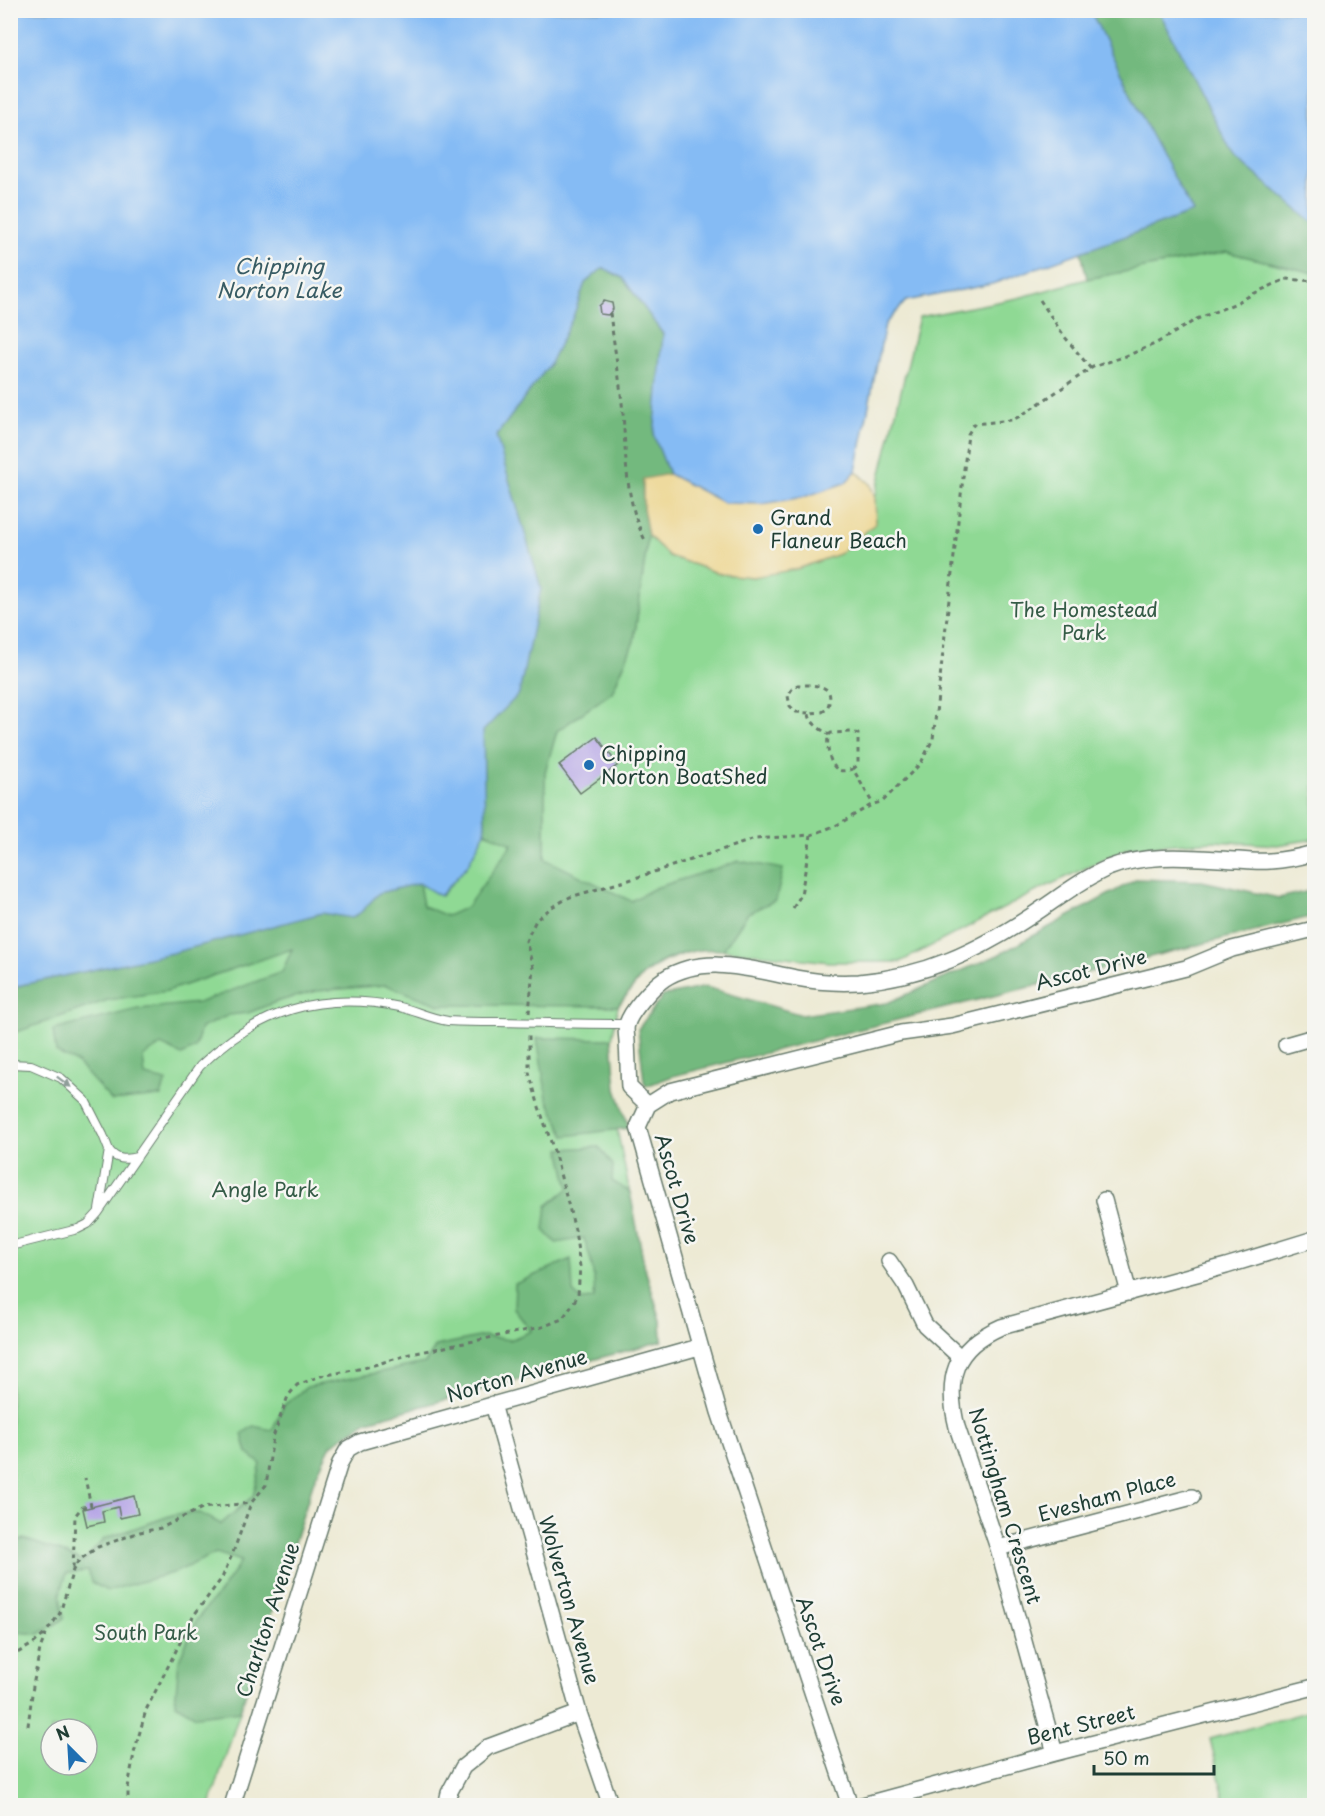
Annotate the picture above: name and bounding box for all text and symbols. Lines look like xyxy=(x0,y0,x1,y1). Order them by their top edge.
water label: Chipping Norton Lake xyxy=(217,249,343,305)
place label: Grand Flaneur Beach xyxy=(770,502,907,555)
marker: Grand Flaneur Beach xyxy=(751,522,765,536)
park label: The Homestead Park xyxy=(1010,594,1158,647)
place label: Chipping Norton BoatShed xyxy=(601,738,768,791)
marker: Chipping Norton BoatShed xyxy=(582,758,596,772)
street label: Ascot Drive xyxy=(1032,941,1150,997)
one-way arrow xyxy=(57,1076,72,1088)
street label: Ascot Drive xyxy=(648,1130,708,1248)
park label: Angle Park xyxy=(211,1174,319,1204)
street label: Norton Avenue xyxy=(443,1341,591,1409)
street label: Nottingham Crescent xyxy=(962,1404,1050,1608)
street label: Evesham Place xyxy=(1035,1463,1179,1529)
street label: Wolverton Avenue xyxy=(532,1512,608,1688)
street label: Charlton Avenue xyxy=(228,1538,306,1701)
street label: Ascot Drive xyxy=(789,1592,855,1709)
park label: South Park xyxy=(94,1617,198,1647)
street label: Bent Street xyxy=(1024,1696,1138,1752)
north arrow xyxy=(39,1717,99,1777)
text: N xyxy=(52,1719,73,1746)
scale bar xyxy=(1094,1738,1214,1776)
text: 50 m xyxy=(1103,1744,1150,1771)

